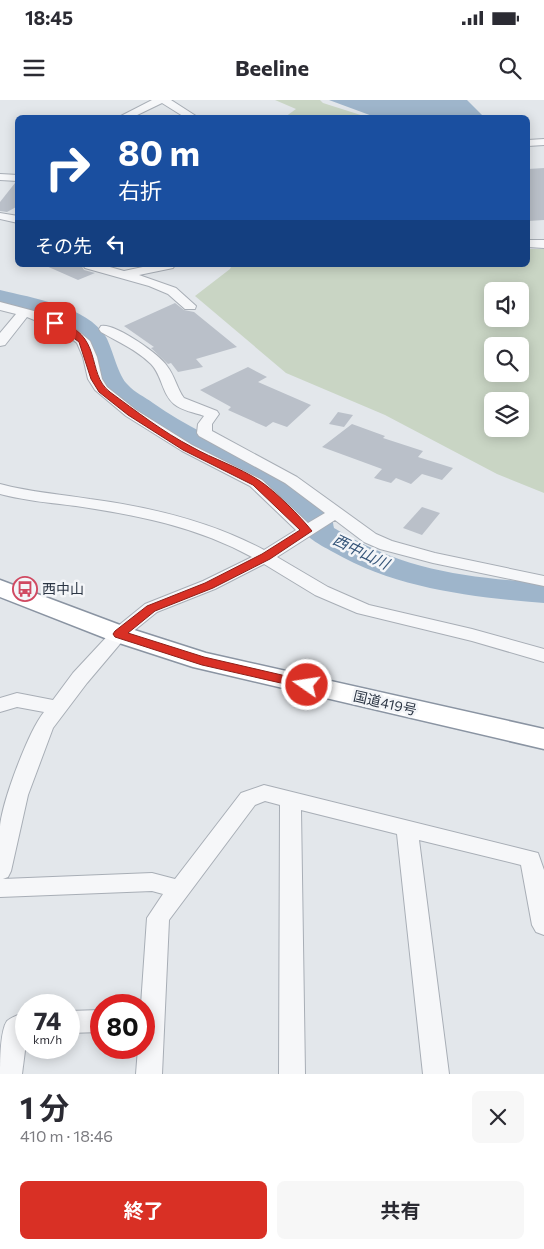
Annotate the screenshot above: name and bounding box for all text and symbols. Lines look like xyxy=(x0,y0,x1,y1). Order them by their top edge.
text: 18:45 xyxy=(25,6,73,29)
icon: menu xyxy=(20,54,48,82)
text: Beeline xyxy=(235,54,309,81)
icon: search xyxy=(496,54,524,82)
text: 80 m xyxy=(118,130,200,173)
icon: right xyxy=(35,135,100,200)
text: 右折 xyxy=(118,177,162,204)
icon: left xyxy=(102,230,130,258)
text: その先 xyxy=(35,234,92,257)
map controls xyxy=(484,282,529,437)
button: sound xyxy=(484,282,529,327)
pin xyxy=(34,302,76,344)
icon: arrive xyxy=(41,309,69,337)
button: search xyxy=(484,337,529,382)
button: layers xyxy=(484,392,529,437)
water label: 西中山川 xyxy=(331,530,394,573)
bus stop icon: 西中山 xyxy=(12,576,38,602)
place label: 西中山 xyxy=(42,580,84,597)
position arrow xyxy=(280,658,332,710)
street label: 国道419号 xyxy=(352,687,418,718)
speed limit sign: 80 xyxy=(90,994,155,1059)
text: 74 xyxy=(34,1005,61,1035)
text: km/h xyxy=(33,1032,62,1046)
text: 1 分 xyxy=(20,1088,69,1125)
button: close xyxy=(472,1091,524,1143)
text: 410 m · 18:46 xyxy=(20,1126,113,1145)
button: 終了 xyxy=(20,1181,267,1239)
button: 共有 xyxy=(277,1181,524,1239)

